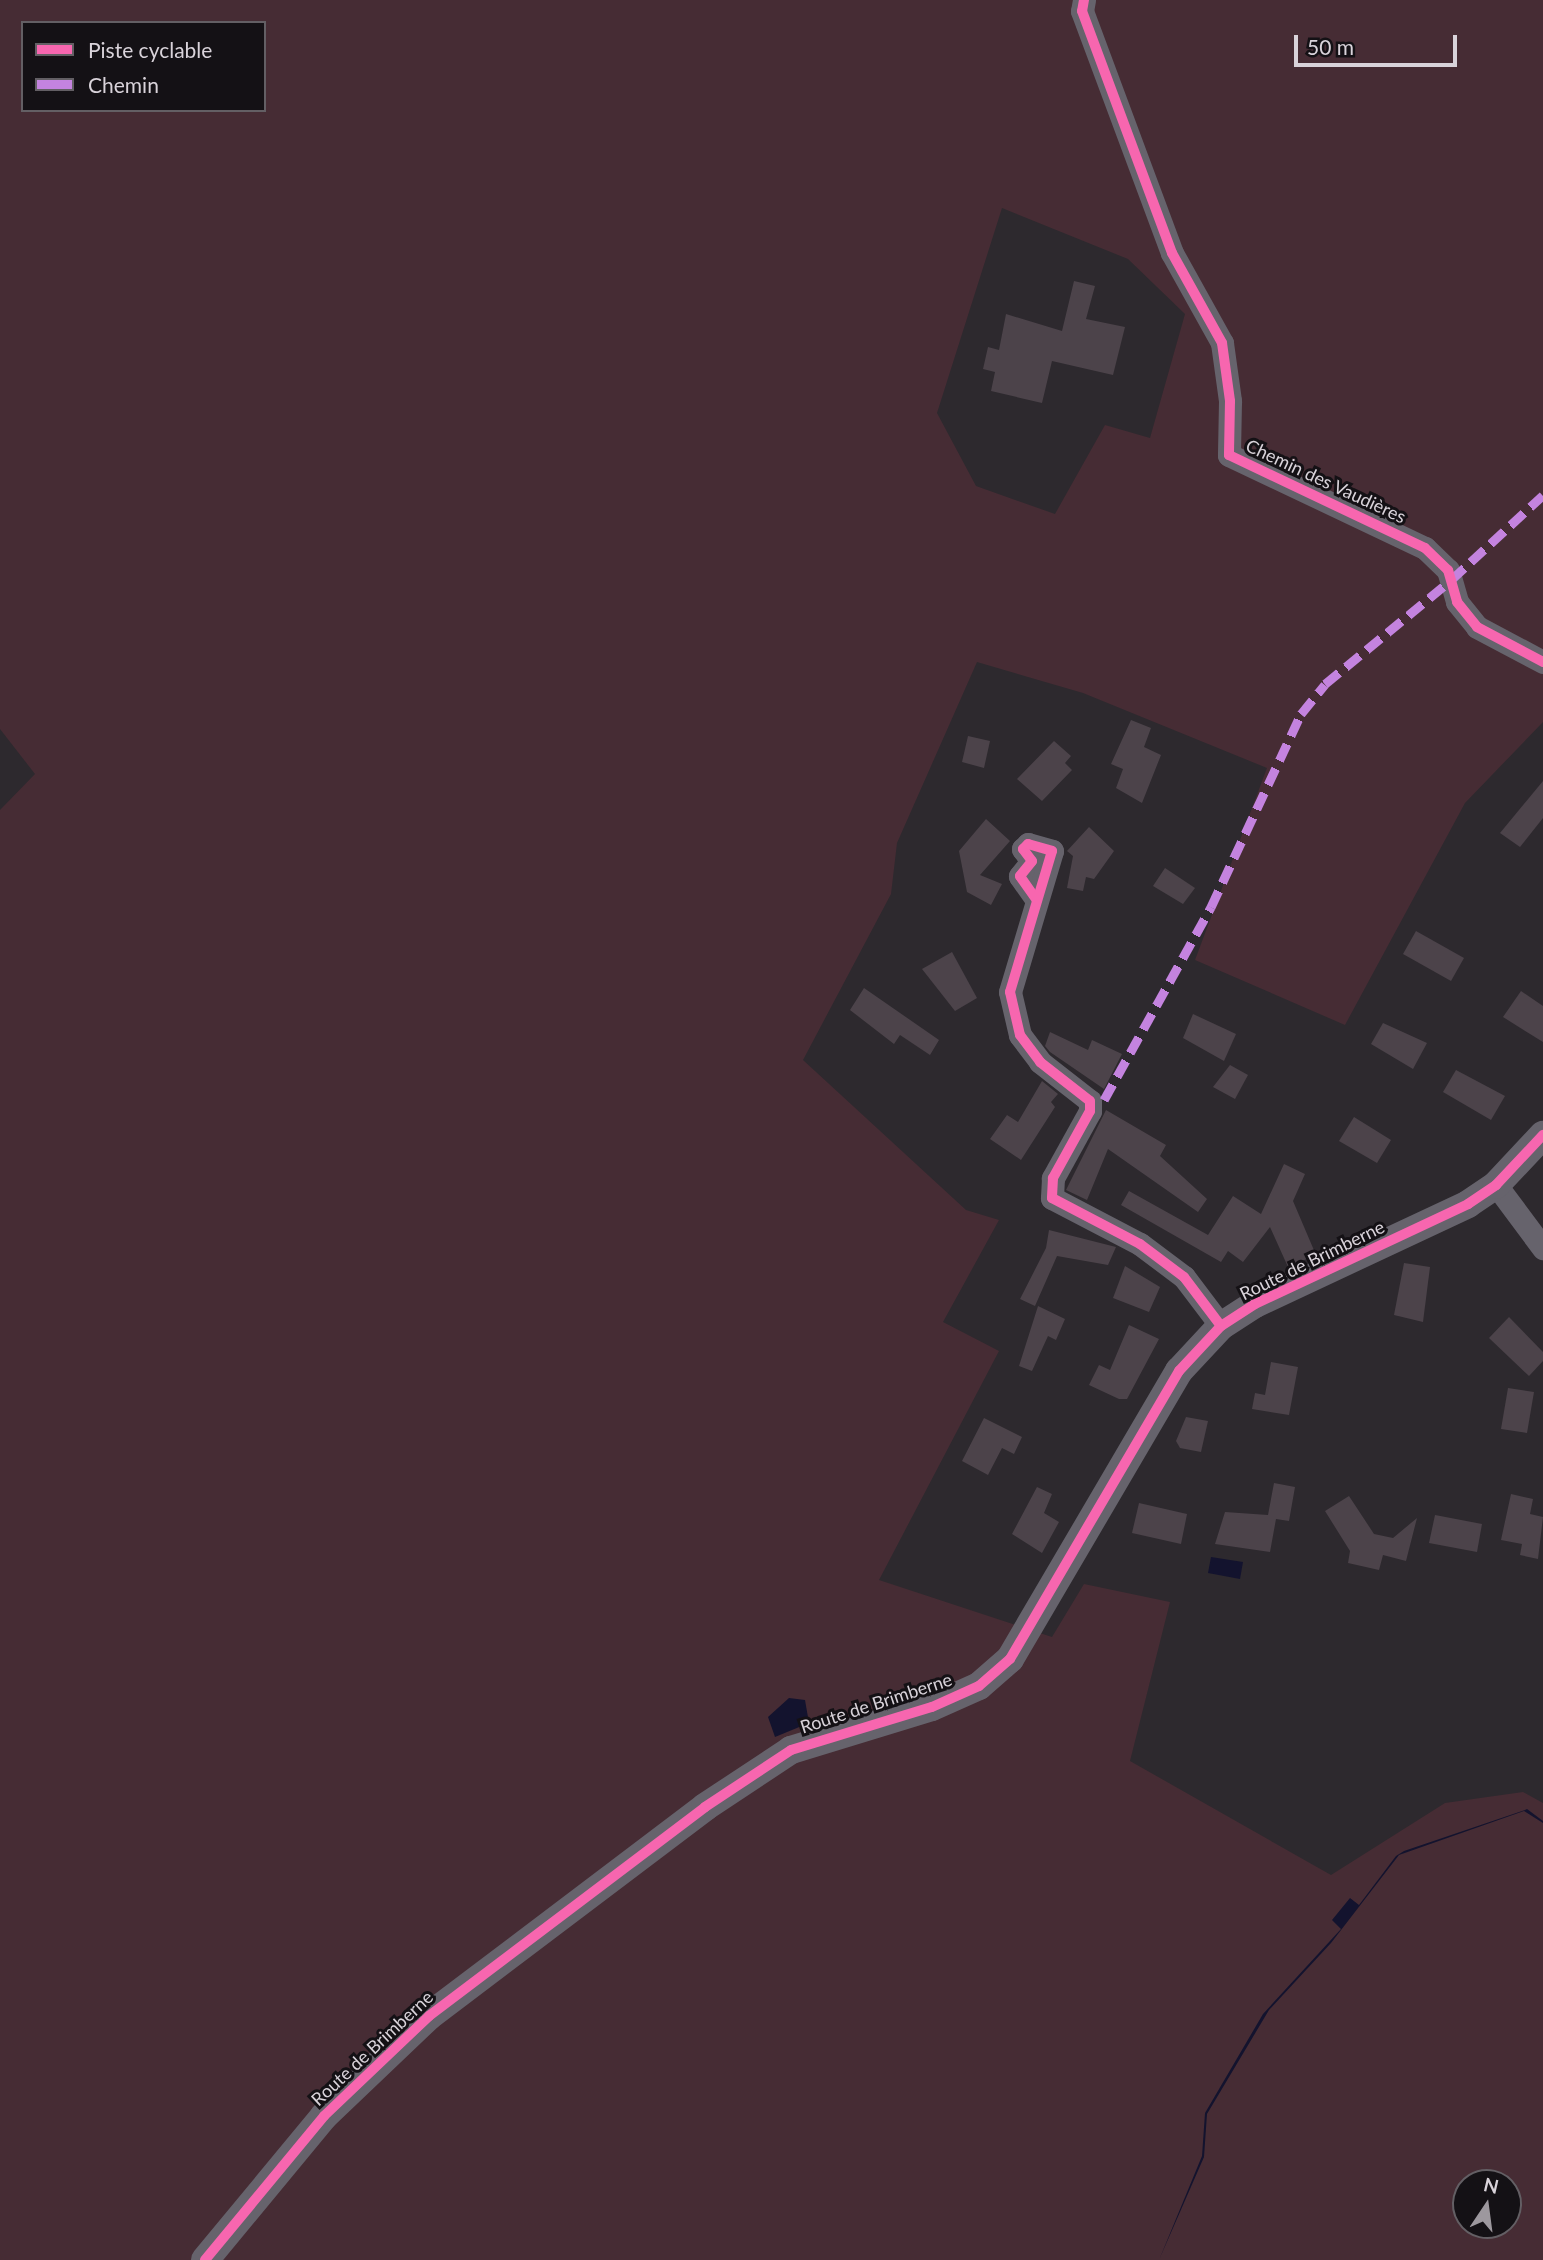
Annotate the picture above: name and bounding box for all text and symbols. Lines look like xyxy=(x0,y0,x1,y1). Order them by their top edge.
legend xyxy=(21,21,266,112)
scale bar xyxy=(1298,21,1461,65)
text: 50 m xyxy=(1307,34,1354,59)
text: Piste cyclable xyxy=(88,37,212,62)
text: Chemin xyxy=(88,72,159,97)
street label: Chemin des Vaudières xyxy=(1242,434,1410,528)
street label: Route de Brimberne xyxy=(1236,1216,1388,1304)
street label: Route de Brimberne xyxy=(797,1668,955,1738)
street label: Route de Brimberne xyxy=(307,1986,437,2110)
north arrow xyxy=(1452,2169,1522,2239)
text: N xyxy=(1482,2172,1501,2198)

